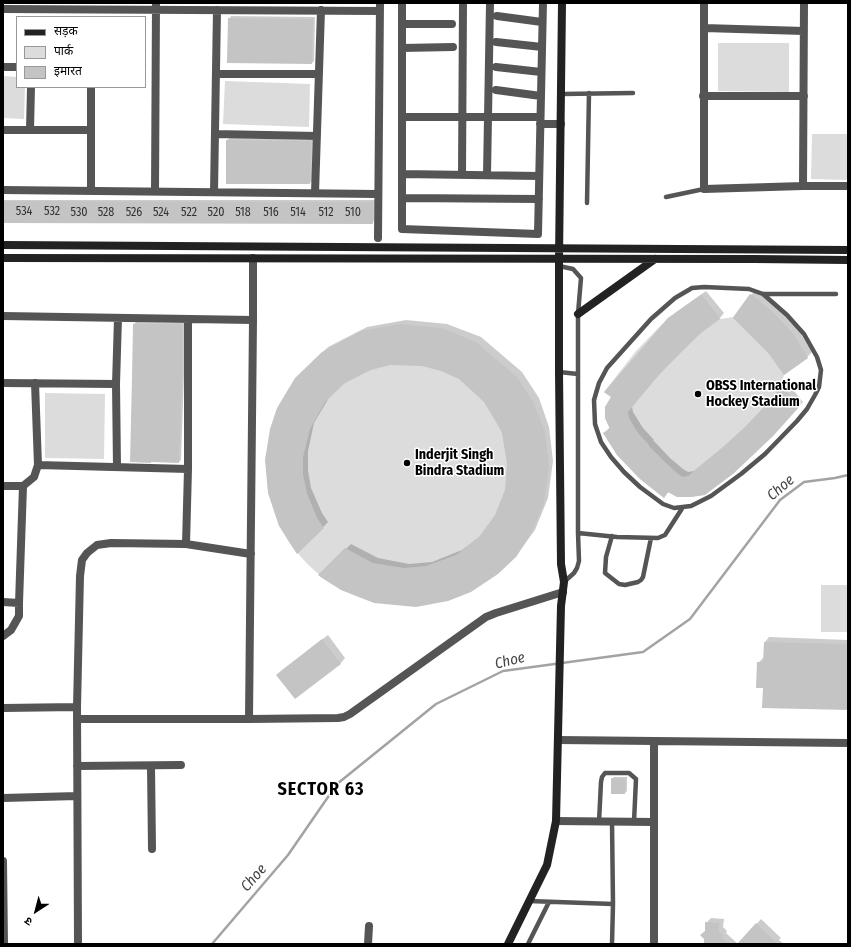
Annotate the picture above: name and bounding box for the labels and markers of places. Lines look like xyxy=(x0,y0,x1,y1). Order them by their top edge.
place label: OBSS International Hockey Stadium xyxy=(706,378,816,410)
marker: OBSS International Hockey Stadium xyxy=(693,389,703,399)
place label: Inderjit Singh Bindra Stadium xyxy=(415,447,504,480)
marker: Inderjit Singh Bindra Stadium xyxy=(402,458,412,468)

